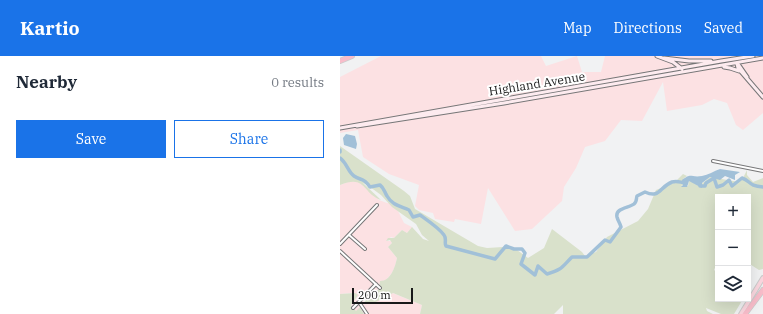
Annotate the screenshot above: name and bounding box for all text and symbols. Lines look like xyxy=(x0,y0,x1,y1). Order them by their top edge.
text: Kartio xyxy=(20,16,80,40)
text: Map xyxy=(563,19,592,37)
text: Directions xyxy=(614,19,682,37)
text: Saved xyxy=(704,19,743,37)
street label: Highland Avenue xyxy=(488,68,586,99)
text: Nearby xyxy=(16,71,77,93)
text: 0 results xyxy=(271,74,324,91)
button: Save xyxy=(16,120,166,158)
button: Share xyxy=(174,120,324,158)
map controls xyxy=(715,194,751,302)
button: + xyxy=(715,194,751,230)
button: − xyxy=(715,230,751,266)
button: layers xyxy=(715,266,751,302)
scale bar xyxy=(352,286,413,305)
text: 200 m xyxy=(358,288,391,302)

